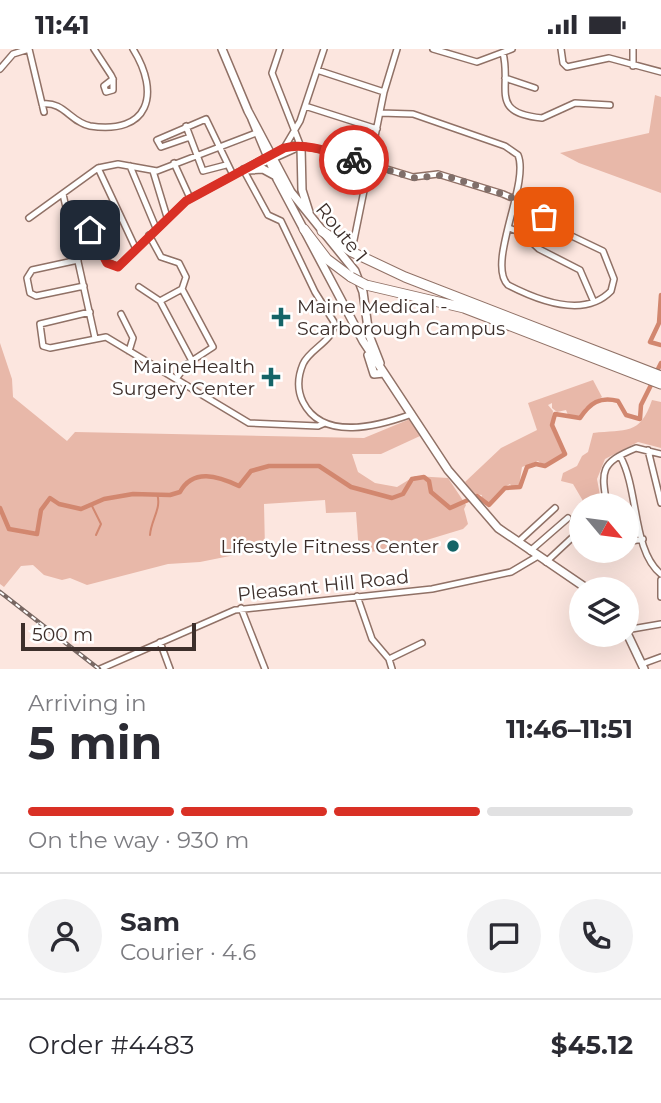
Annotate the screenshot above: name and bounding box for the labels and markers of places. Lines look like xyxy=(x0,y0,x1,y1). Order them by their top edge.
pin xyxy=(514,187,574,247)
pin xyxy=(60,200,120,260)
place label: Maine Medical - Scarborough Campus xyxy=(297,295,505,340)
marker: Maine Medical - Scarborough Campus xyxy=(271,307,291,327)
place label: MaineHealth Surgery Center xyxy=(112,355,255,400)
marker: MaineHealth Surgery Center xyxy=(261,367,281,387)
place label: Lifestyle Fitness Center xyxy=(220,535,439,558)
marker: Lifestyle Fitness Center xyxy=(445,538,461,554)

